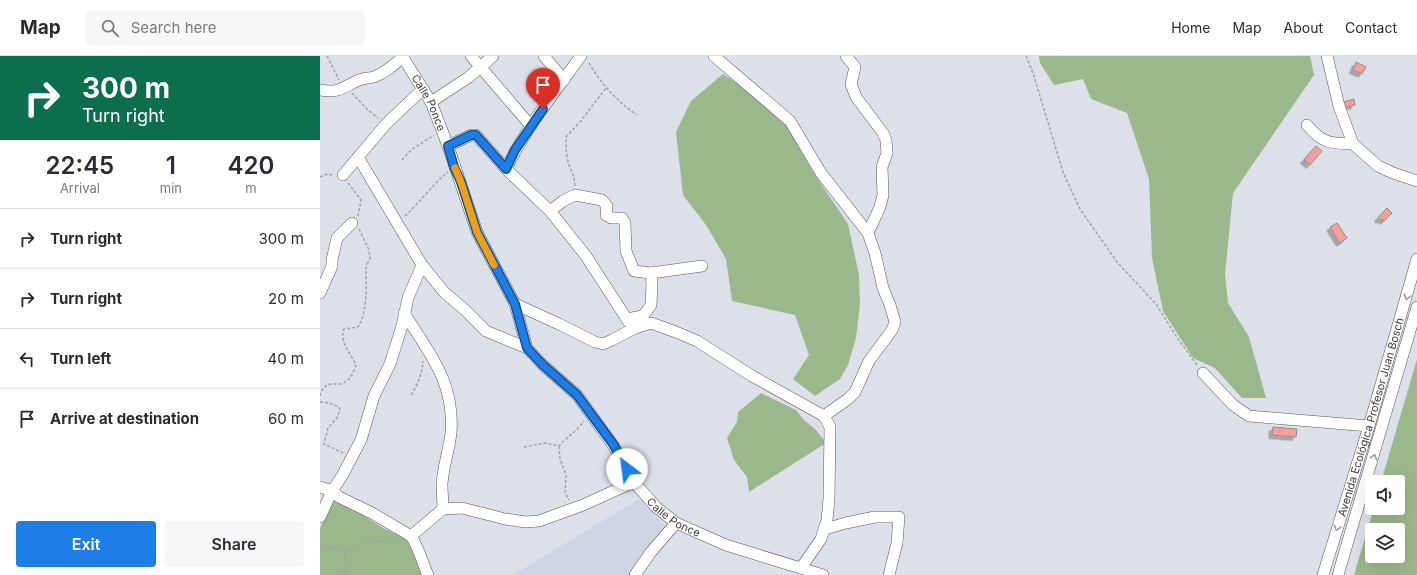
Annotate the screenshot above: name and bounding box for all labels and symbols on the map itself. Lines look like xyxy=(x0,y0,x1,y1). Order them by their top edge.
pin xyxy=(526,68,560,109)
street label: Calle Ponce xyxy=(408,72,449,133)
one-way arrow xyxy=(1403,293,1411,300)
street label: Avenida Ecológica Profesor Juan Bosch xyxy=(1334,316,1407,518)
position arrow xyxy=(606,448,648,490)
one-way arrow xyxy=(1369,454,1378,461)
street label: Calle Ponce xyxy=(644,495,702,540)
one-way arrow xyxy=(1333,525,1342,532)

